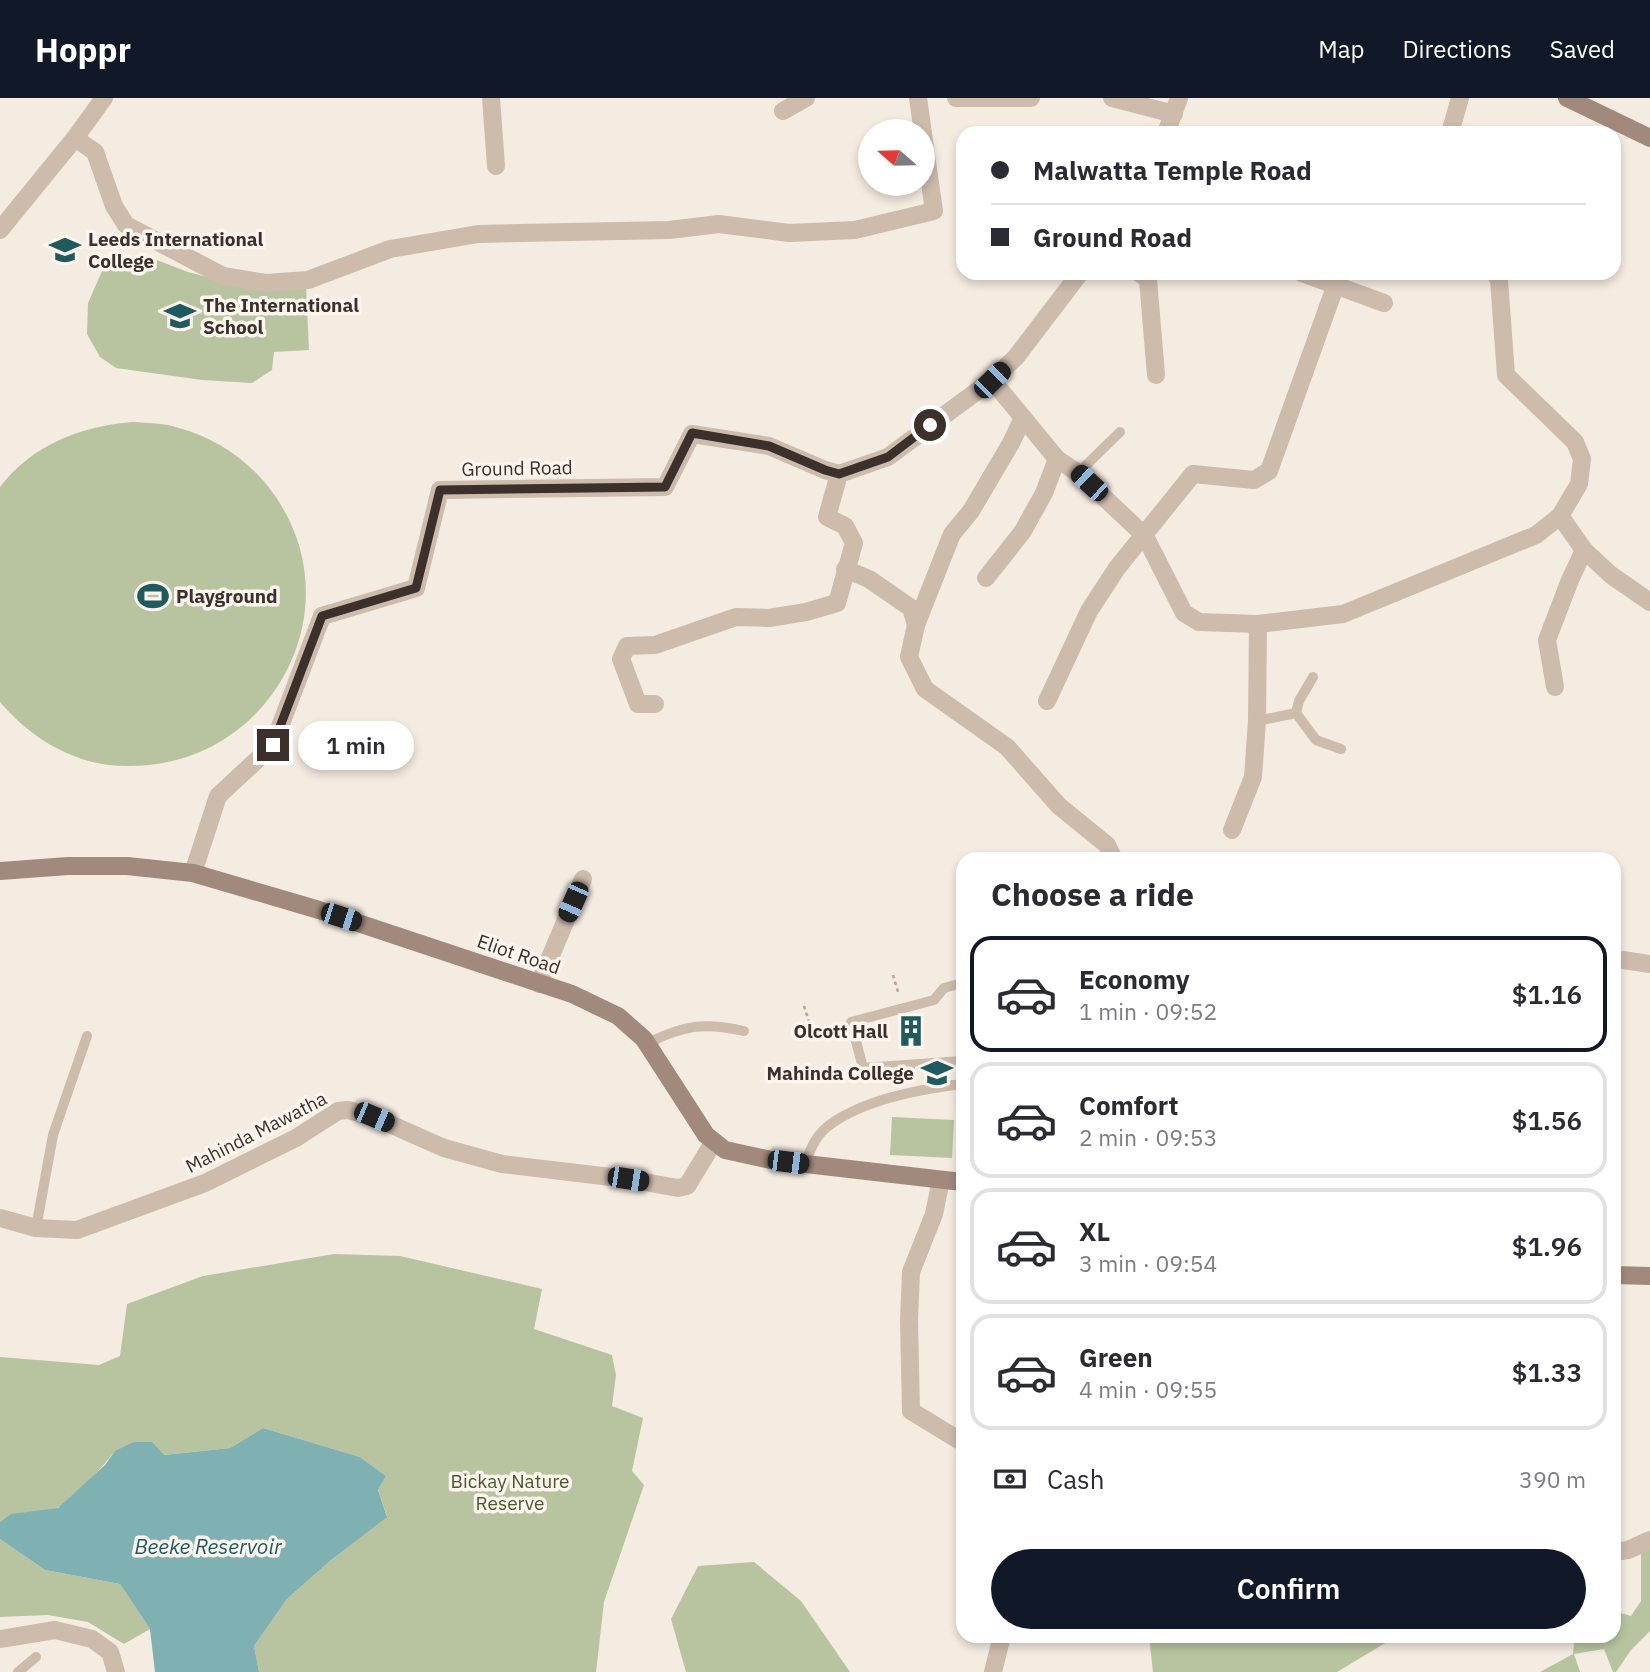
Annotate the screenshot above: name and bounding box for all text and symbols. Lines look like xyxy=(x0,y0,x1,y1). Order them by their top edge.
text: Hoppr xyxy=(35,28,131,71)
text: Map xyxy=(1318,33,1364,65)
text: Directions xyxy=(1402,33,1512,65)
text: Saved xyxy=(1550,33,1615,65)
north arrow xyxy=(858,119,934,196)
map controls xyxy=(858,119,935,196)
text: Malwatta Temple Road xyxy=(1033,153,1312,187)
text: Ground Road xyxy=(1033,220,1192,254)
place label: Leeds International College xyxy=(88,227,264,273)
school or university icon: Leeds International College xyxy=(48,233,82,267)
place label: The International School xyxy=(203,293,359,339)
school or university icon: The International School xyxy=(163,299,197,333)
car xyxy=(970,358,1015,402)
route start xyxy=(914,409,946,441)
street label: Ground Road xyxy=(461,455,573,481)
car xyxy=(1067,461,1112,505)
sports icon: Playground xyxy=(136,579,170,613)
place label: Playground xyxy=(176,584,278,608)
callout: 1 min xyxy=(298,720,413,770)
route end xyxy=(257,729,289,761)
text: 1 min xyxy=(326,730,386,760)
text: Choose a ride xyxy=(991,873,1194,915)
car xyxy=(555,879,592,925)
car xyxy=(318,901,365,933)
street label: Eliot Road xyxy=(474,929,564,979)
text: Economy xyxy=(1079,962,1190,996)
icon: car xyxy=(995,963,1058,1026)
text: $1.16 xyxy=(1512,977,1582,1011)
text: 1 min · 09:52 xyxy=(1079,996,1217,1026)
building icon: Olcott Hall xyxy=(894,1014,928,1048)
place label: Olcott Hall xyxy=(793,1019,888,1043)
school or university icon: Mahinda College xyxy=(920,1056,954,1090)
place label: Mahinda College xyxy=(767,1061,914,1085)
street label: Mahinda Mawatha xyxy=(181,1086,331,1178)
text: Comfort xyxy=(1079,1088,1178,1122)
icon: car xyxy=(995,1089,1058,1152)
car xyxy=(351,1099,398,1135)
text: $1.56 xyxy=(1512,1103,1582,1137)
text: 2 min · 09:53 xyxy=(1079,1122,1217,1152)
car xyxy=(766,1149,811,1175)
car xyxy=(606,1165,651,1193)
text: XL xyxy=(1079,1214,1110,1248)
icon: car xyxy=(995,1215,1058,1278)
text: $1.96 xyxy=(1512,1229,1582,1263)
text: 3 min · 09:54 xyxy=(1079,1248,1217,1278)
text: Green xyxy=(1079,1340,1153,1374)
icon: car xyxy=(995,1341,1058,1404)
text: $1.33 xyxy=(1512,1355,1582,1389)
text: 4 min · 09:55 xyxy=(1079,1374,1217,1404)
icon: cash xyxy=(991,1460,1029,1498)
text: Cash xyxy=(1047,1462,1104,1496)
text: 390 m xyxy=(1519,1464,1586,1494)
park label: Bickay Nature Reserve xyxy=(451,1469,570,1515)
water label: Beeke Reservoir xyxy=(134,1532,283,1560)
button: Confirm xyxy=(991,1549,1586,1629)

